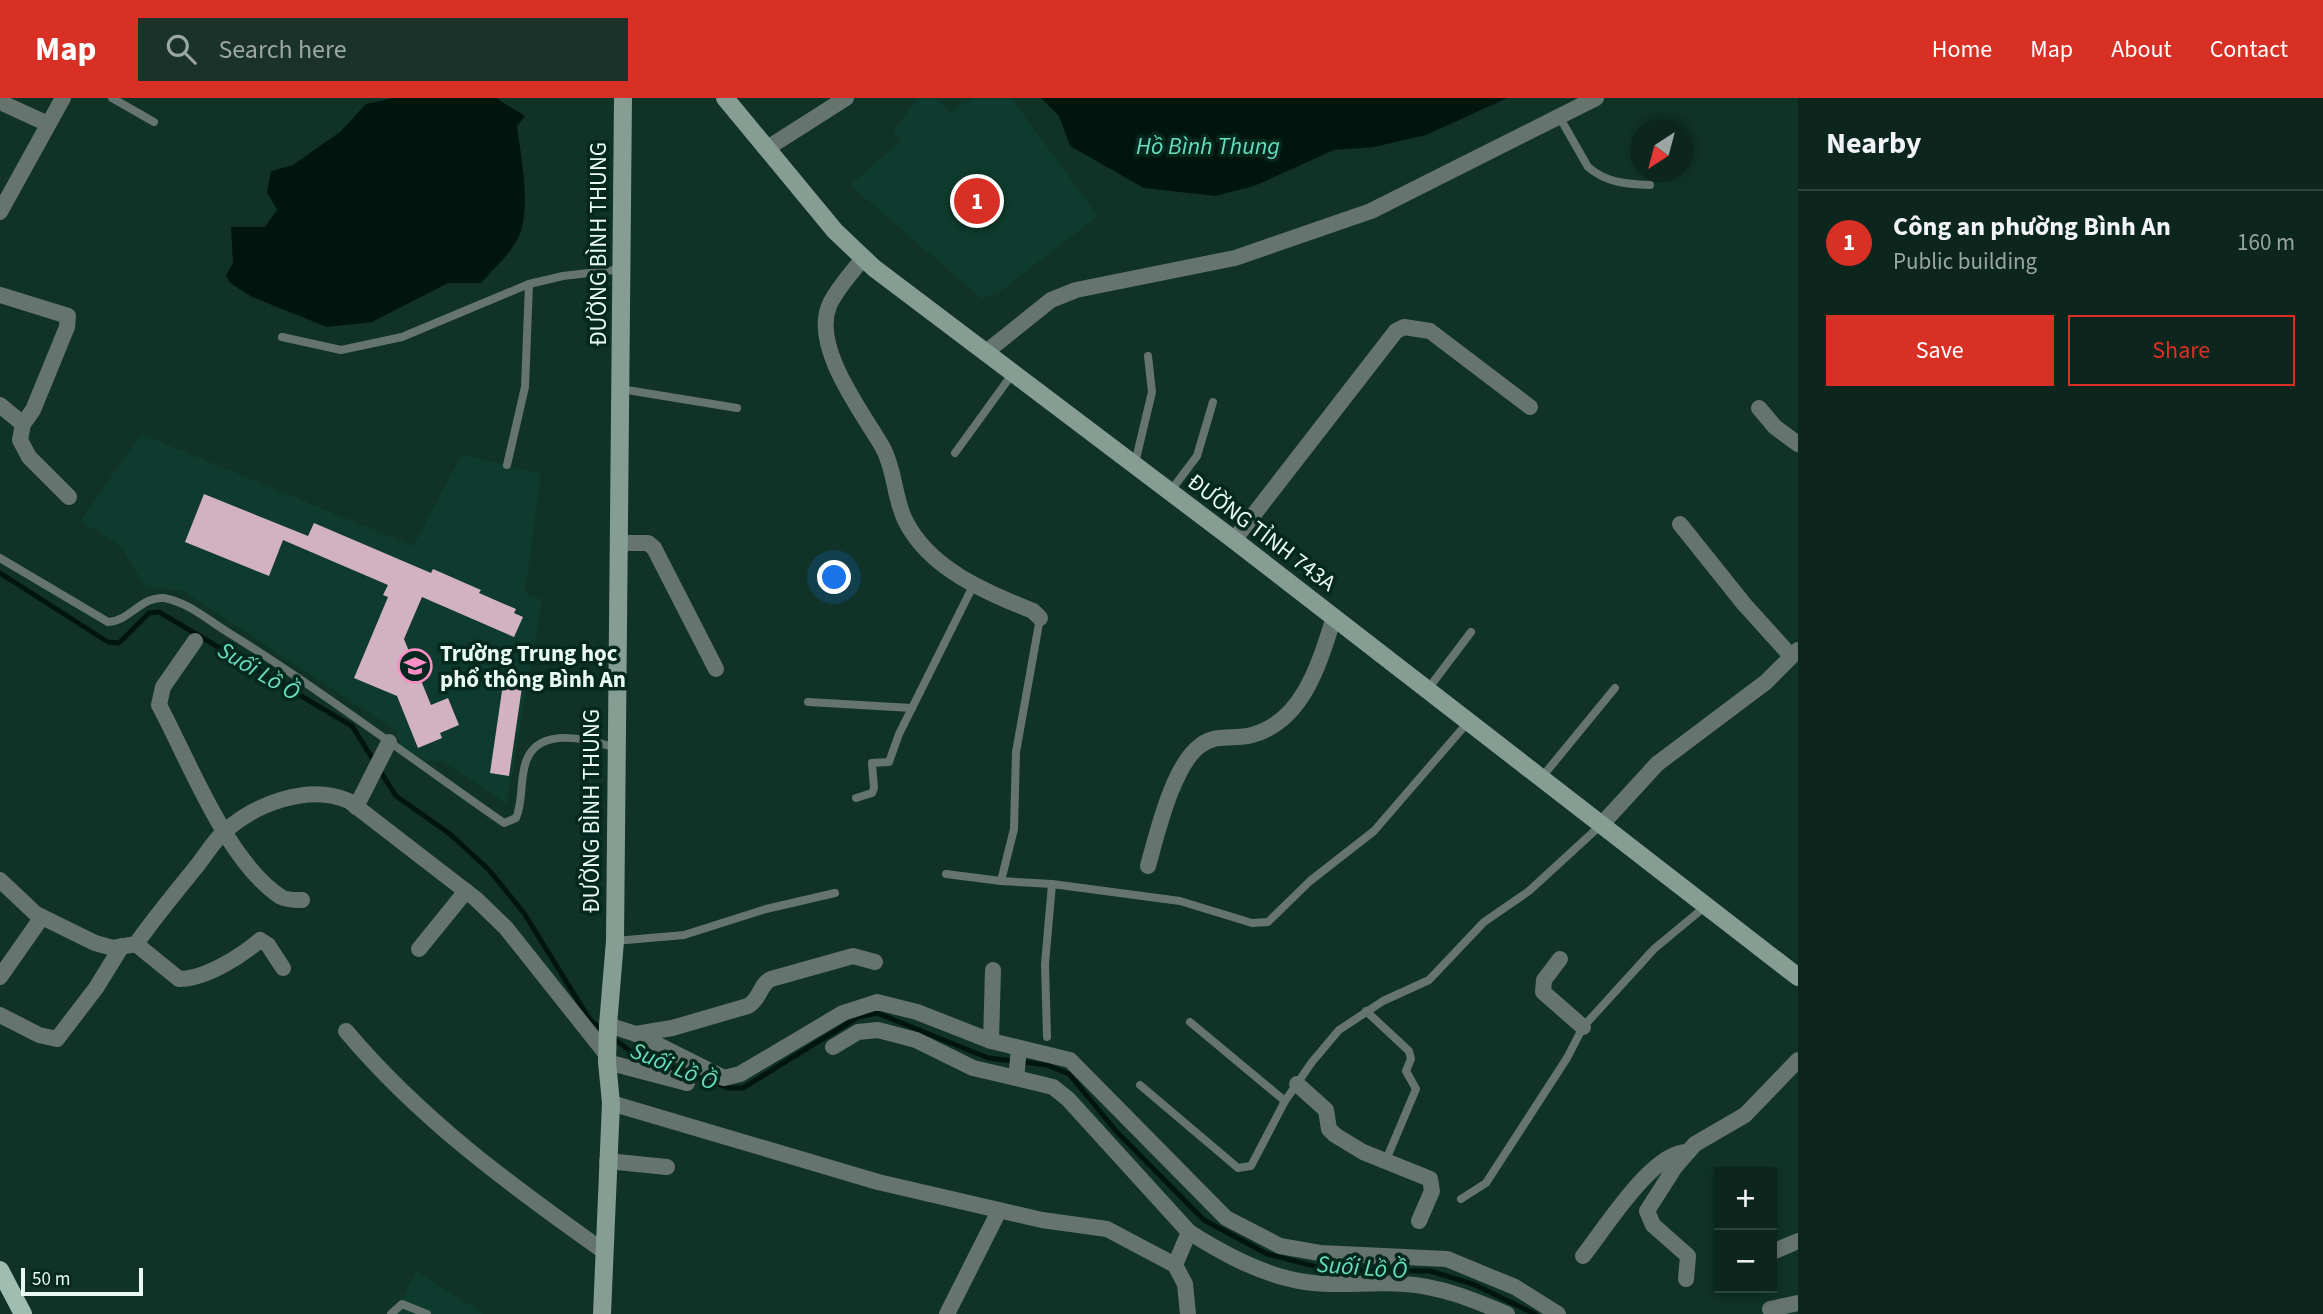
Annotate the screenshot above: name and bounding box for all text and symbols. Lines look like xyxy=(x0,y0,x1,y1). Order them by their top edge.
search box xyxy=(138,18,628,81)
text: Map xyxy=(35,26,96,73)
icon: search xyxy=(162,30,200,68)
text: Search here xyxy=(218,31,347,68)
text: Home xyxy=(1932,32,1992,67)
text: Map xyxy=(2030,32,2073,67)
text: About xyxy=(2111,32,2172,67)
text: Contact xyxy=(2210,32,2288,67)
north arrow xyxy=(1630,119,1693,182)
text: Nearby xyxy=(1826,122,1921,165)
water label: Hồ Bình Thung xyxy=(1136,129,1280,164)
street label: ĐƯỜNG BÌNH THUNG xyxy=(582,142,615,346)
pin: 1 xyxy=(954,175,1000,227)
text: Công an phường Bình An xyxy=(1893,208,2171,245)
text: 1 xyxy=(1843,226,1855,259)
text: 160 m xyxy=(2237,226,2295,259)
text: Public building xyxy=(1893,245,2037,278)
button: Save xyxy=(1826,315,2054,386)
button: Share xyxy=(2068,315,2295,386)
street label: ĐƯỜNG TỈNH 743A xyxy=(1181,466,1343,600)
your location xyxy=(817,560,851,594)
water label: Suối Lồ Ồ xyxy=(211,633,307,710)
place label: Trường Trung học phổ thông Bình An xyxy=(440,637,626,696)
school or university icon: Trường Trung học phổ thông Bình An xyxy=(396,647,434,685)
street label: ĐƯỜNG BÌNH THUNG xyxy=(575,709,608,913)
water label: Suối Lồ Ồ xyxy=(625,1033,722,1100)
map controls xyxy=(1714,1167,1777,1293)
button: + xyxy=(1714,1167,1777,1230)
button: − xyxy=(1714,1230,1777,1293)
water label: Suối Lồ Ồ xyxy=(1316,1247,1408,1288)
scale bar xyxy=(21,1265,144,1297)
text: 50 m xyxy=(32,1266,70,1293)

